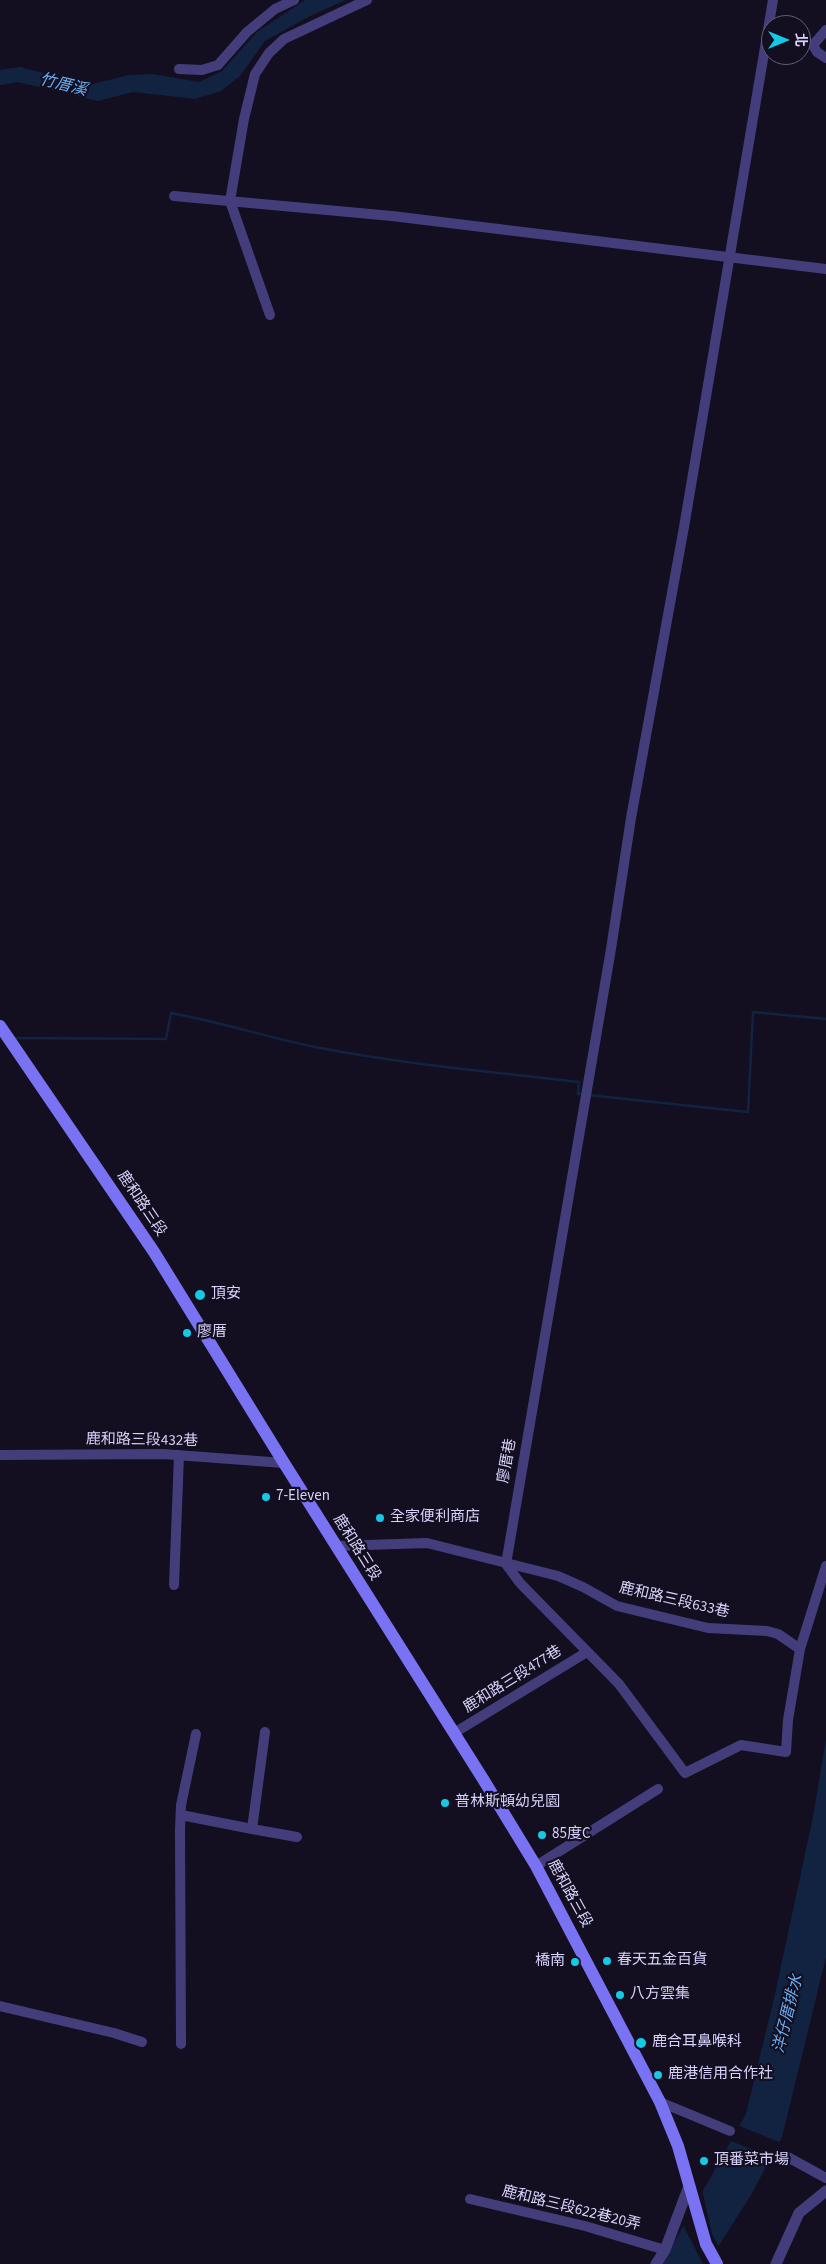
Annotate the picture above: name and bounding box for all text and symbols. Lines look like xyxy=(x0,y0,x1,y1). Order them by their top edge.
north arrow xyxy=(761,15,811,65)
text: 北 xyxy=(790,33,810,47)
water label: 竹厝溪 xyxy=(37,71,89,101)
street label: 鹿和路三段 xyxy=(113,1168,169,1240)
place label: 頂安 xyxy=(211,1286,241,1304)
marker: 頂安 xyxy=(193,1288,207,1302)
place label: 廖厝 xyxy=(197,1324,227,1342)
marker: 廖厝 xyxy=(181,1327,193,1339)
street label: 鹿和路三段432巷 xyxy=(86,1431,198,1451)
street label: 廖厝巷 xyxy=(495,1437,521,1485)
place label: 7-Eleven xyxy=(276,1488,330,1506)
marker: 7-Eleven xyxy=(260,1491,272,1503)
place label: 全家便利商店 xyxy=(390,1509,480,1527)
street label: 鹿和路三段 xyxy=(328,1511,384,1585)
marker: 全家便利商店 xyxy=(374,1512,386,1524)
street label: 鹿和路三段633巷 xyxy=(617,1580,731,1622)
street label: 鹿和路三段477巷 xyxy=(461,1643,565,1717)
place label: 普林斯頓幼兒園 xyxy=(455,1794,560,1812)
marker: 普林斯頓幼兒園 xyxy=(439,1797,451,1809)
place label: 85度C xyxy=(552,1826,590,1844)
marker: 85度C xyxy=(536,1829,548,1841)
street label: 鹿和路三段 xyxy=(543,1857,595,1931)
place label: 春天五金百貨 xyxy=(617,1952,707,1970)
place label: 橋南 xyxy=(535,1953,565,1971)
marker: 春天五金百貨 xyxy=(601,1955,613,1967)
marker: 橋南 xyxy=(569,1956,581,1968)
water label: 洋仔厝排水 xyxy=(770,1973,808,2055)
place label: 八方雲集 xyxy=(630,1986,690,2004)
marker: 八方雲集 xyxy=(614,1989,626,2001)
place label: 鹿合耳鼻喉科 xyxy=(652,2034,742,2052)
marker: 鹿合耳鼻喉科 xyxy=(634,2036,648,2050)
place label: 鹿港信用合作社 xyxy=(668,2066,773,2084)
marker: 鹿港信用合作社 xyxy=(652,2069,664,2081)
place label: 頂番菜市場 xyxy=(714,2152,789,2170)
marker: 頂番菜市場 xyxy=(698,2155,710,2167)
street label: 鹿和路三段622巷20弄 xyxy=(500,2183,642,2235)

